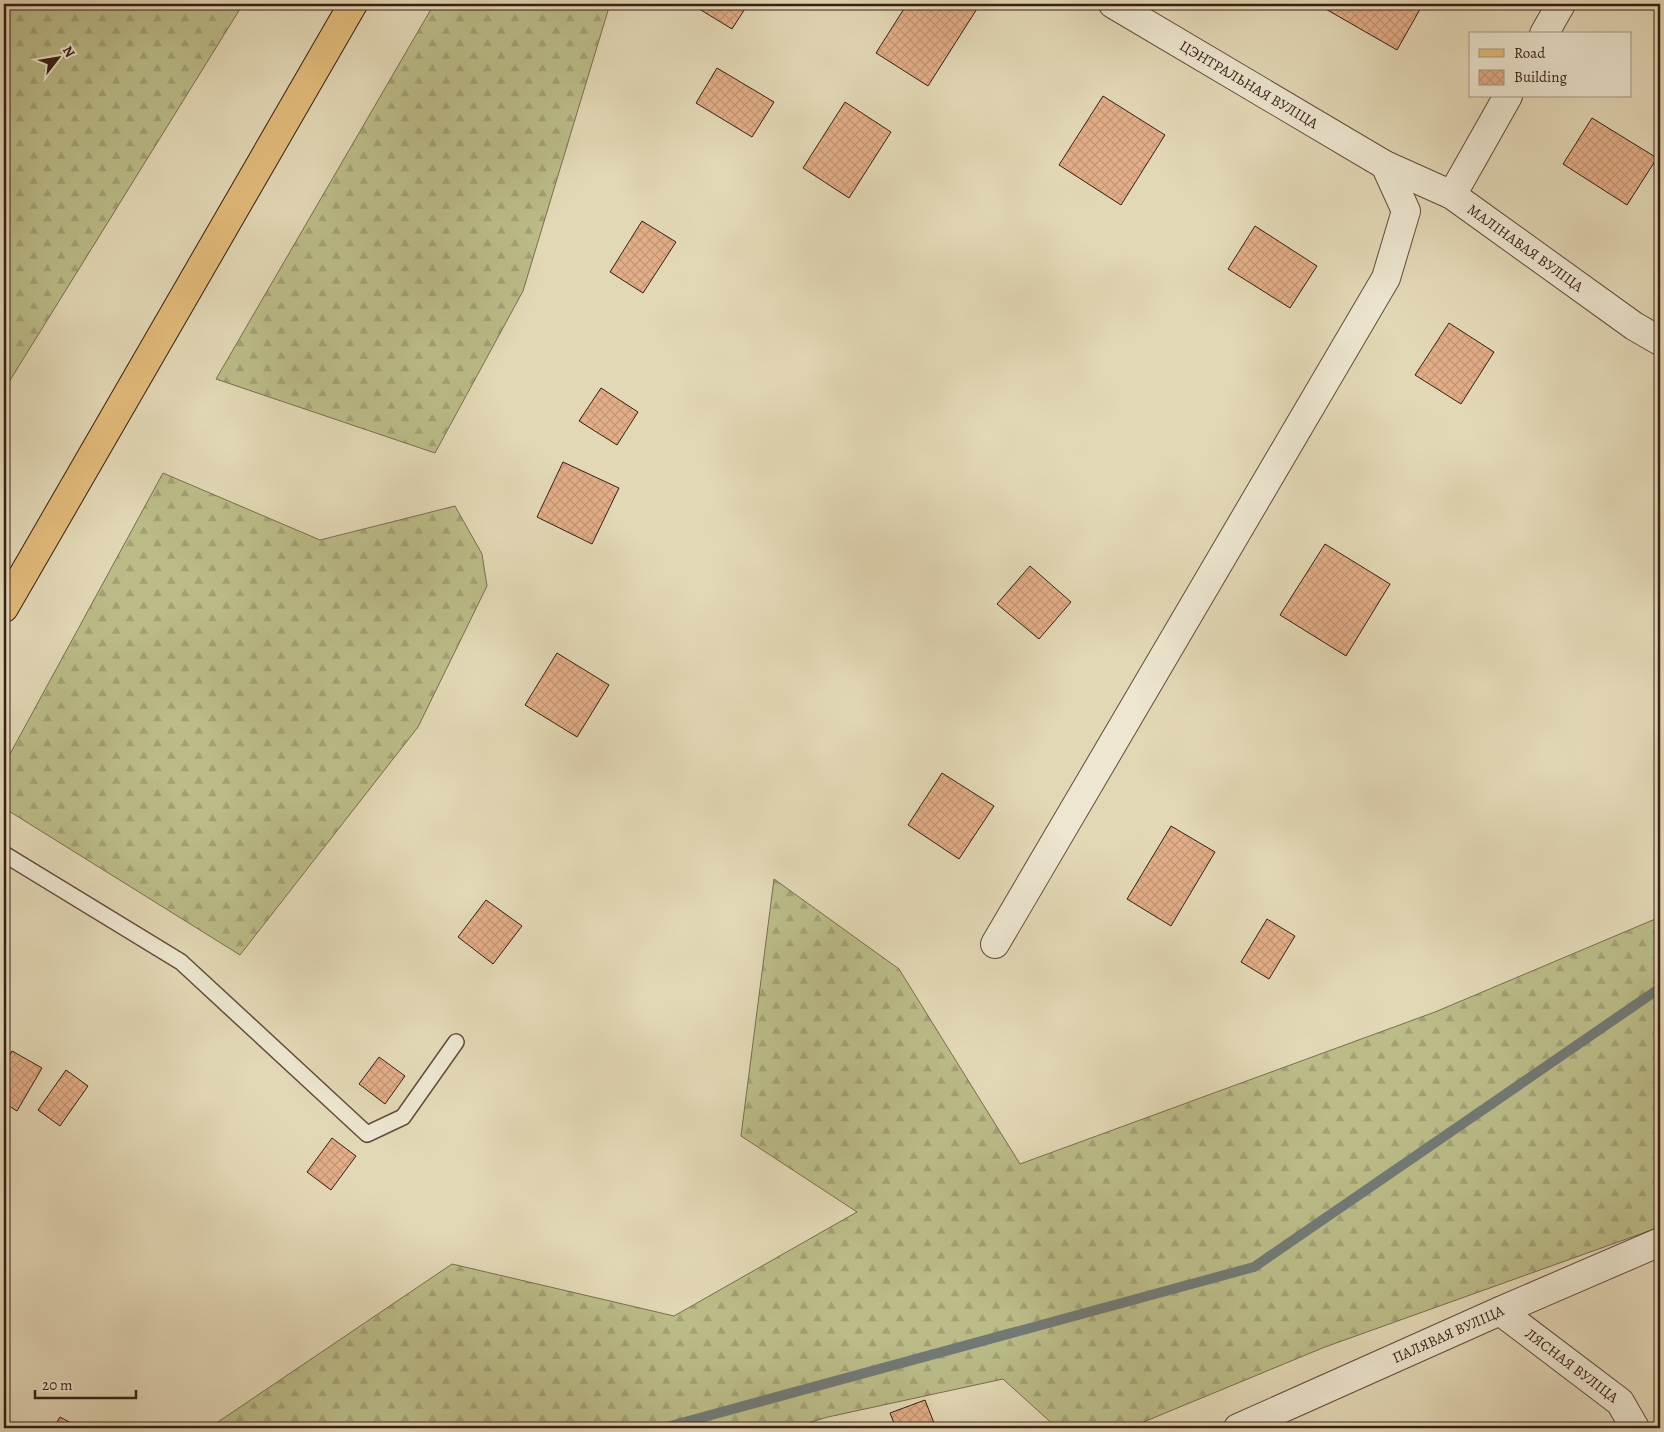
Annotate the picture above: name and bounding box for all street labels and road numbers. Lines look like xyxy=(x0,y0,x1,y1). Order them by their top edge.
street label: ЦЭНТРАЛЬНАЯ ВУЛІЦА xyxy=(1176,36,1322,133)
street label: МАЛІНАВАЯ ВУЛІЦА xyxy=(1463,199,1588,297)
street label: ПАЛЯВАЯ ВУЛІЦА xyxy=(1389,1300,1507,1368)
street label: ЛЯСНАЯ ВУЛІЦА xyxy=(1521,1324,1623,1407)

